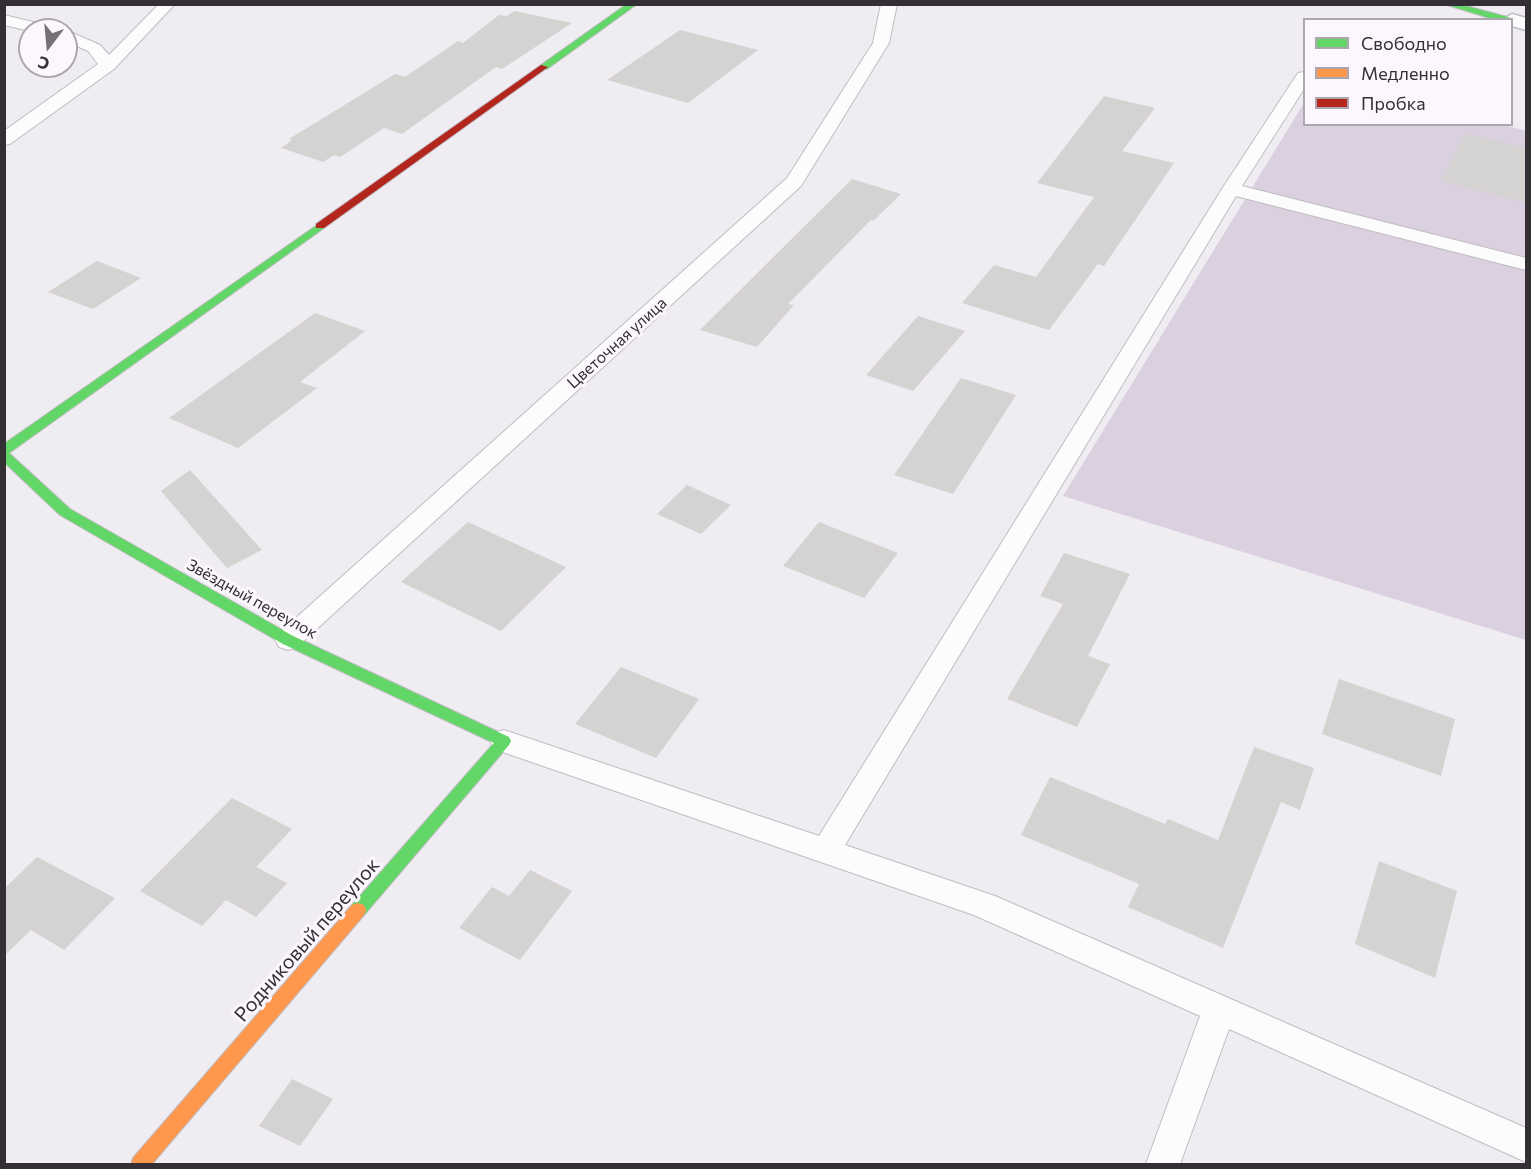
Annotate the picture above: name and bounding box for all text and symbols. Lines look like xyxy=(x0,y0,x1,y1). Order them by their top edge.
north arrow xyxy=(18,18,78,78)
legend xyxy=(1303,18,1513,126)
text: Свободно xyxy=(1361,32,1447,54)
text: С xyxy=(36,53,51,75)
text: Медленно xyxy=(1361,62,1450,84)
text: Пробка xyxy=(1361,92,1426,114)
street label: Цветочная улица xyxy=(563,293,671,393)
street label: Звёздный переулок xyxy=(183,555,321,643)
street label: Родниковый переулок xyxy=(229,853,385,1027)

